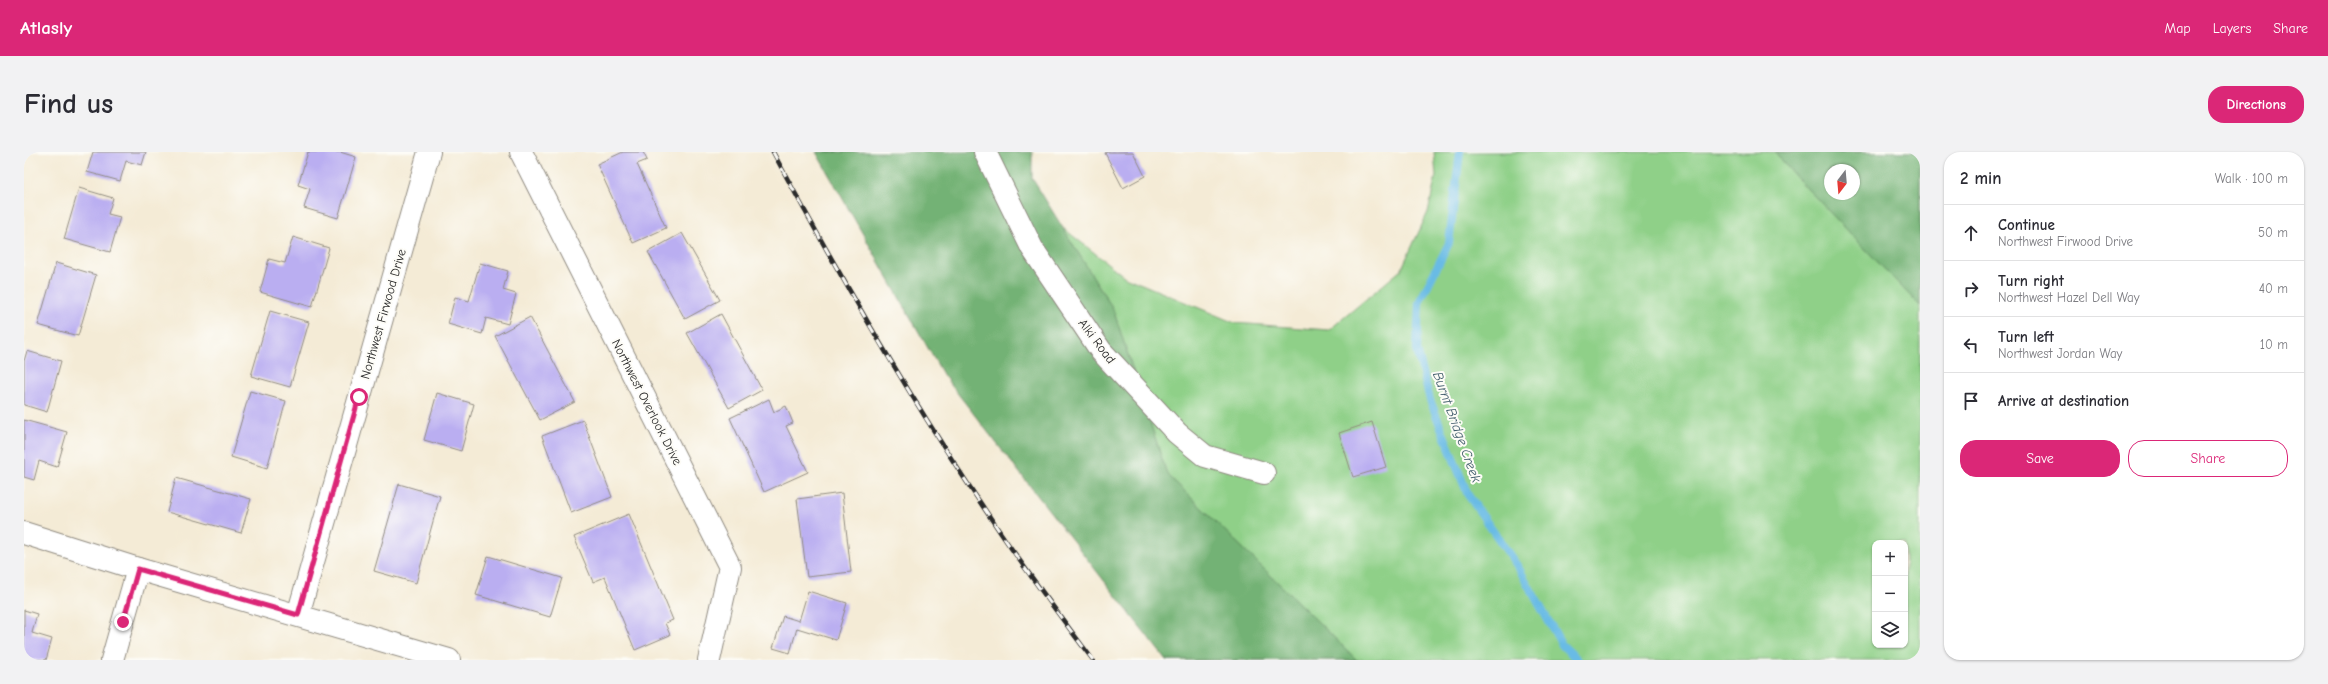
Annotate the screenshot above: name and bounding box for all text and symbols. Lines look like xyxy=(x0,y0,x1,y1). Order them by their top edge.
text: Atlasly xyxy=(20,17,72,39)
text: Map xyxy=(2164,20,2191,37)
text: Layers xyxy=(2213,20,2251,37)
text: Share xyxy=(2273,20,2308,37)
button: Directions xyxy=(2208,86,2304,123)
text: Find us xyxy=(24,88,113,120)
north arrow xyxy=(1824,164,1860,200)
text: 2 min xyxy=(1960,169,2001,188)
text: Walk · 100 m xyxy=(2215,171,2288,186)
text: Continue xyxy=(1998,216,2055,234)
icon: ahead xyxy=(1960,222,1982,244)
text: 50 m xyxy=(2258,225,2288,240)
text: Northwest Firwood Drive xyxy=(1998,234,2133,249)
street label: Northwest Firwood Drive xyxy=(357,247,409,381)
text: Turn right xyxy=(1998,272,2064,290)
icon: right xyxy=(1960,278,1982,300)
text: 40 m xyxy=(2259,281,2288,296)
text: Northwest Hazel Dell Way xyxy=(1998,290,2140,305)
street label: Alki Road xyxy=(1075,316,1119,366)
text: Turn left xyxy=(1998,328,2054,346)
icon: left xyxy=(1960,334,1982,356)
street label: Northwest Overlook Drive xyxy=(609,337,686,468)
text: 10 m xyxy=(2260,337,2288,352)
text: Northwest Jordan Way xyxy=(1998,346,2122,361)
water label: Burnt Bridge Creek xyxy=(1429,369,1485,485)
route start xyxy=(350,388,368,406)
icon: arrive xyxy=(1960,390,1982,412)
text: Arrive at destination xyxy=(1998,392,2129,410)
button: Save xyxy=(1960,440,2120,477)
button: Share xyxy=(2128,440,2288,477)
map controls xyxy=(1872,540,1908,648)
button: + xyxy=(1872,540,1908,576)
button: − xyxy=(1872,576,1908,612)
button: layers xyxy=(1872,612,1908,648)
route end xyxy=(114,613,132,631)

